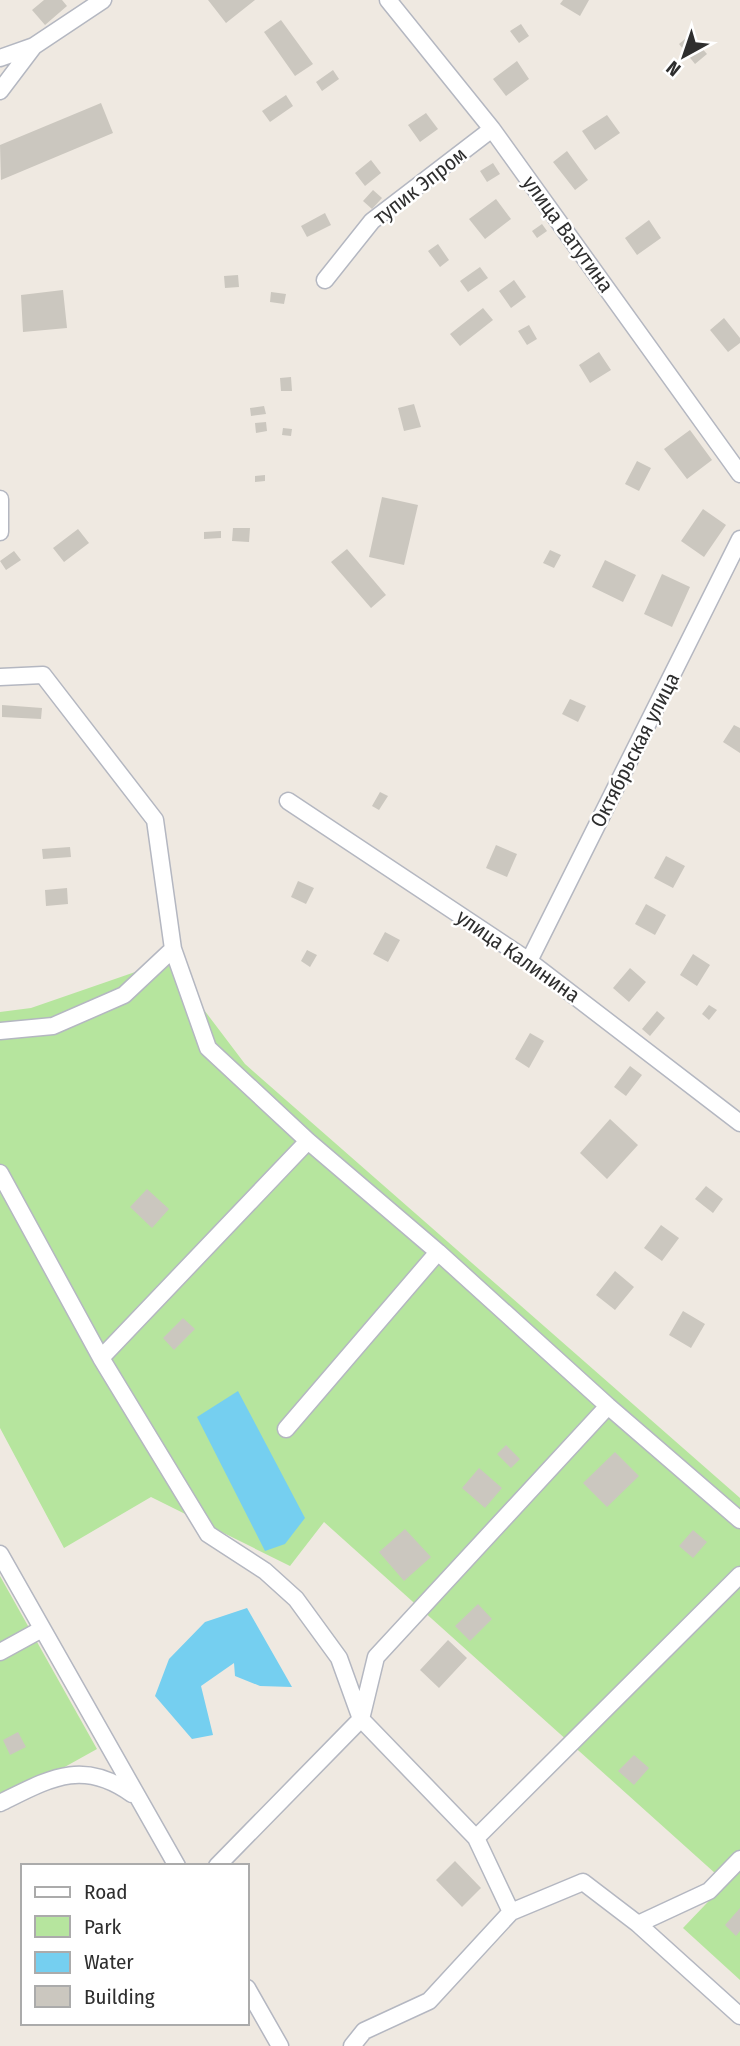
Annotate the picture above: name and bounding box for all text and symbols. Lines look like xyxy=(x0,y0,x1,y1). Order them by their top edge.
north arrow xyxy=(649,21,719,91)
text: N xyxy=(662,56,685,81)
street label: тупик Эпром xyxy=(368,141,472,231)
street label: улица Ватутина xyxy=(517,171,619,297)
street label: Октябрьская улица xyxy=(585,668,685,832)
street label: улица Калинина xyxy=(451,904,585,1008)
legend xyxy=(21,1864,248,2025)
text: Road xyxy=(84,1879,128,1905)
text: Park xyxy=(84,1914,122,1940)
text: Water xyxy=(84,1949,134,1975)
text: Building xyxy=(84,1984,155,2010)

